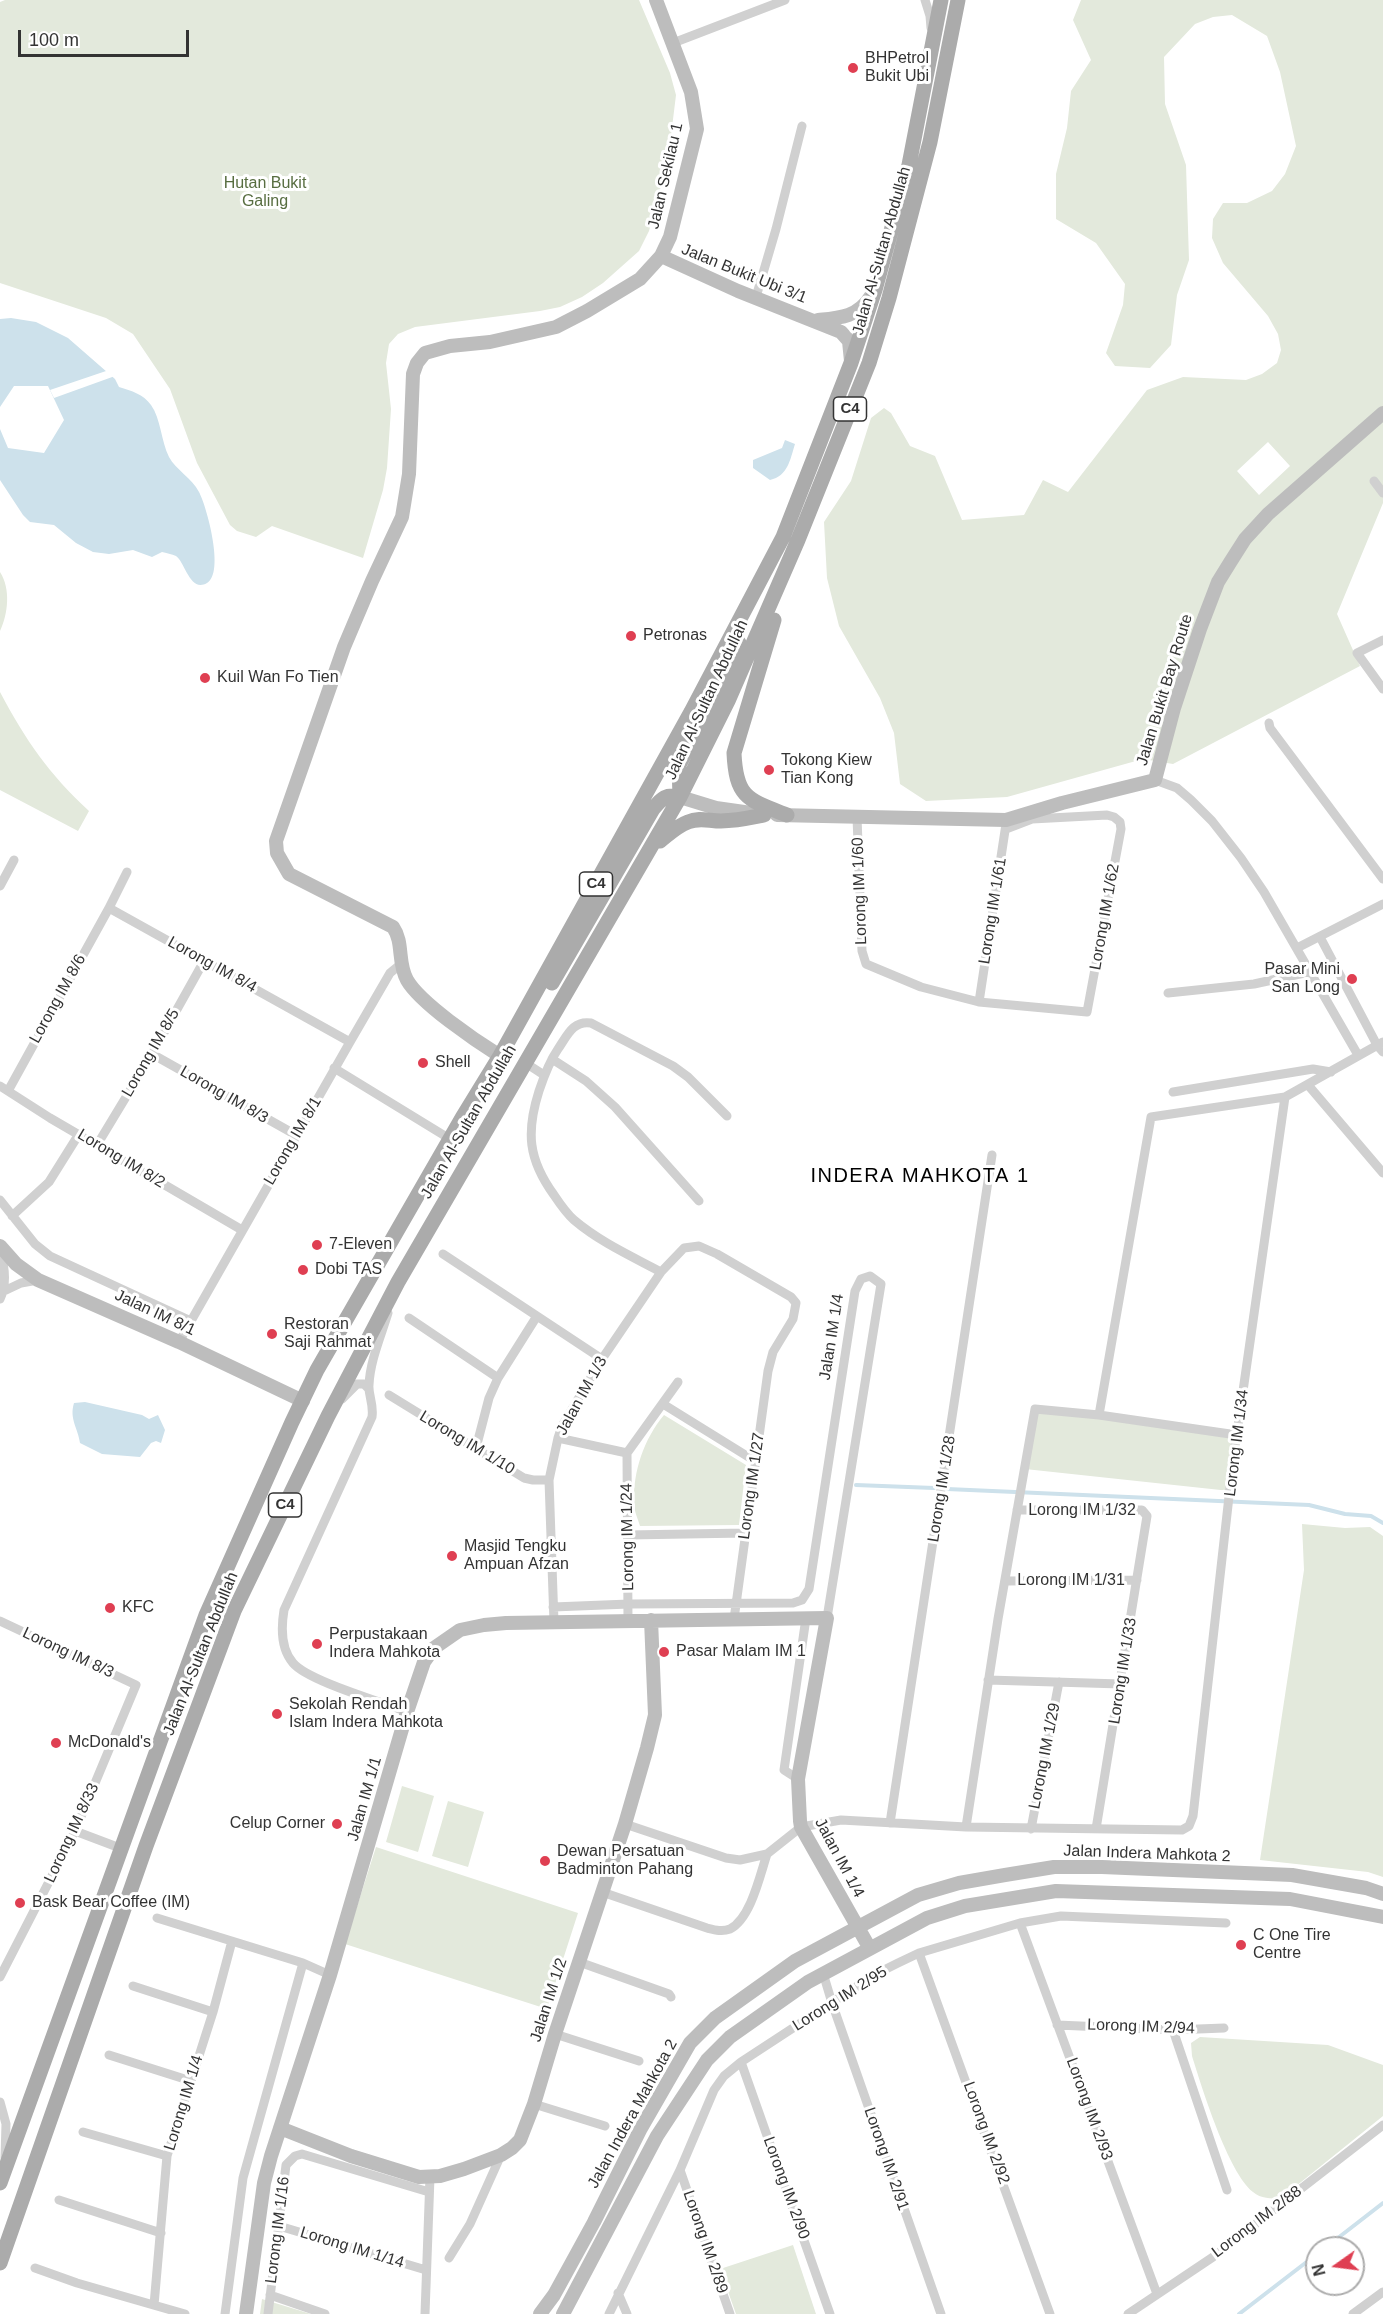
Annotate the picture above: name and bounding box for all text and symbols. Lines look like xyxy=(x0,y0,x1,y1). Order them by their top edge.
scale bar xyxy=(21,18,192,56)
text: 100 m xyxy=(29,30,79,50)
place label: BHPetrol Bukit Ubi xyxy=(865,49,929,87)
marker: BHPetrol Bukit Ubi xyxy=(846,61,860,75)
street label: Jalan Sekilau 1 xyxy=(644,121,688,231)
street label: Jalan Al-Sultan Abdullah xyxy=(849,165,915,337)
park label: Hutan Bukit Galing xyxy=(224,174,306,212)
street label: Jalan Bukit Ubi 3/1 xyxy=(679,240,809,308)
road number: C4 xyxy=(834,397,866,421)
street label: Jalan Bukit Bay Route xyxy=(1133,612,1197,768)
street label: Jalan Al-Sultan Abdullah xyxy=(661,617,753,783)
place label: Petronas xyxy=(643,626,707,646)
marker: Petronas xyxy=(624,629,638,643)
place label: Kuil Wan Fo Tien xyxy=(217,668,339,688)
marker: Kuil Wan Fo Tien xyxy=(198,671,212,685)
place label: Tokong Kiew Tian Kong xyxy=(781,751,872,789)
marker: Tokong Kiew Tian Kong xyxy=(762,763,776,777)
street label: Lorong IM 1/60 xyxy=(849,837,871,945)
street label: Lorong IM 1/61 xyxy=(975,856,1011,966)
street label: Lorong IM 1/62 xyxy=(1086,862,1124,972)
road number: C4 xyxy=(580,872,612,896)
street label: Lorong IM 8/4 xyxy=(164,933,260,997)
street label: Lorong IM 8/6 xyxy=(26,951,90,1047)
place label: Pasar Mini San Long xyxy=(1264,960,1340,998)
marker: Pasar Mini San Long xyxy=(1345,972,1359,986)
street label: Lorong IM 8/5 xyxy=(118,1005,184,1101)
street label: Jalan Al-Sultan Abdullah xyxy=(417,1042,521,1202)
place label: Shell xyxy=(435,1053,471,1073)
marker: Shell xyxy=(416,1056,430,1070)
street label: Lorong IM 8/3 xyxy=(176,1062,272,1128)
street label: Lorong IM 8/1 xyxy=(260,1093,326,1189)
street label: Lorong IM 8/2 xyxy=(74,1125,168,1193)
district label: INDERA MAHKOTA 1 xyxy=(810,1164,1030,1188)
place label: 7-Eleven xyxy=(329,1235,392,1255)
marker: 7-Eleven xyxy=(310,1238,324,1252)
place label: Dobi TAS xyxy=(315,1260,382,1280)
marker: Dobi TAS xyxy=(296,1263,310,1277)
street label: Jalan IM 8/1 xyxy=(111,1286,199,1340)
street label: Jalan IM 1/4 xyxy=(816,1292,848,1382)
place label: Restoran Saji Rahmat xyxy=(284,1315,371,1353)
marker: Restoran Saji Rahmat xyxy=(265,1327,279,1341)
street label: Jalan IM 1/3 xyxy=(552,1353,612,1439)
street label: Lorong IM 1/34 xyxy=(1221,1388,1253,1498)
street label: Lorong IM 1/10 xyxy=(416,1407,518,1479)
street label: Lorong IM 1/27 xyxy=(735,1431,769,1541)
street label: Lorong IM 1/28 xyxy=(924,1434,960,1544)
street label: Lorong IM 1/24 xyxy=(617,1483,639,1591)
road number: C4 xyxy=(268,1493,302,1517)
street label: Lorong IM 1/32 xyxy=(1028,1501,1136,1521)
place label: Masjid Tengku Ampuan Afzan xyxy=(464,1537,569,1575)
marker: Masjid Tengku Ampuan Afzan xyxy=(445,1549,459,1563)
street label: Jalan Al-Sultan Abdullah xyxy=(159,1570,243,1738)
street label: Lorong IM 1/31 xyxy=(1017,1571,1125,1591)
place label: KFC xyxy=(122,1598,154,1618)
marker: KFC xyxy=(103,1601,117,1615)
street label: Lorong IM 1/33 xyxy=(1105,1616,1141,1726)
street label: Lorong IM 8/3 xyxy=(19,1623,117,1683)
place label: Perpustakaan Indera Mahkota xyxy=(329,1625,440,1663)
marker: Perpustakaan Indera Mahkota xyxy=(310,1637,324,1651)
place label: Pasar Malam IM 1 xyxy=(676,1642,806,1662)
marker: Pasar Malam IM 1 xyxy=(657,1645,671,1659)
place label: Sekolah Rendah Islam Indera Mahkota xyxy=(289,1695,443,1733)
street label: Lorong IM 1/29 xyxy=(1025,1701,1065,1811)
marker: Sekolah Rendah Islam Indera Mahkota xyxy=(270,1707,284,1721)
place label: McDonald's xyxy=(68,1733,151,1753)
marker: McDonald's xyxy=(49,1736,63,1750)
street label: Jalan IM 1/1 xyxy=(344,1754,386,1844)
street label: Lorong IM 8/33 xyxy=(41,1780,103,1886)
place label: Celup Corner xyxy=(230,1814,325,1834)
street label: Jalan IM 1/4 xyxy=(810,1815,868,1901)
marker: Celup Corner xyxy=(330,1817,344,1831)
street label: Jalan Indera Mahkota 2 xyxy=(1063,1841,1231,1867)
place label: Dewan Persatuan Badminton Pahang xyxy=(557,1842,693,1880)
marker: Dewan Persatuan Badminton Pahang xyxy=(538,1854,552,1868)
place label: Bask Bear Coffee (IM) xyxy=(32,1893,190,1913)
marker: Bask Bear Coffee (IM) xyxy=(13,1896,27,1910)
place label: C One Tire Centre xyxy=(1253,1926,1331,1964)
marker: C One Tire Centre xyxy=(1234,1938,1248,1952)
street label: Jalan IM 1/2 xyxy=(526,1956,572,2044)
street label: Lorong IM 2/95 xyxy=(789,1962,891,2036)
street label: Lorong IM 2/94 xyxy=(1087,2016,1195,2038)
street label: Jalan Indera Mahkota 2 xyxy=(584,2036,682,2192)
street label: Lorong IM 1/4 xyxy=(160,2053,208,2153)
street label: Lorong IM 2/93 xyxy=(1062,2055,1116,2163)
street label: Lorong IM 2/92 xyxy=(959,2079,1013,2187)
street label: Lorong IM 2/91 xyxy=(859,2105,913,2213)
street label: Lorong IM 2/90 xyxy=(759,2134,813,2242)
street label: Lorong IM 1/16 xyxy=(262,2175,294,2285)
street label: Lorong IM 2/88 xyxy=(1208,2182,1306,2262)
street label: Lorong IM 2/89 xyxy=(678,2188,732,2296)
street label: Lorong IM 1/14 xyxy=(298,2223,406,2273)
north arrow xyxy=(1305,2236,1365,2296)
text: N xyxy=(1309,2262,1329,2278)

